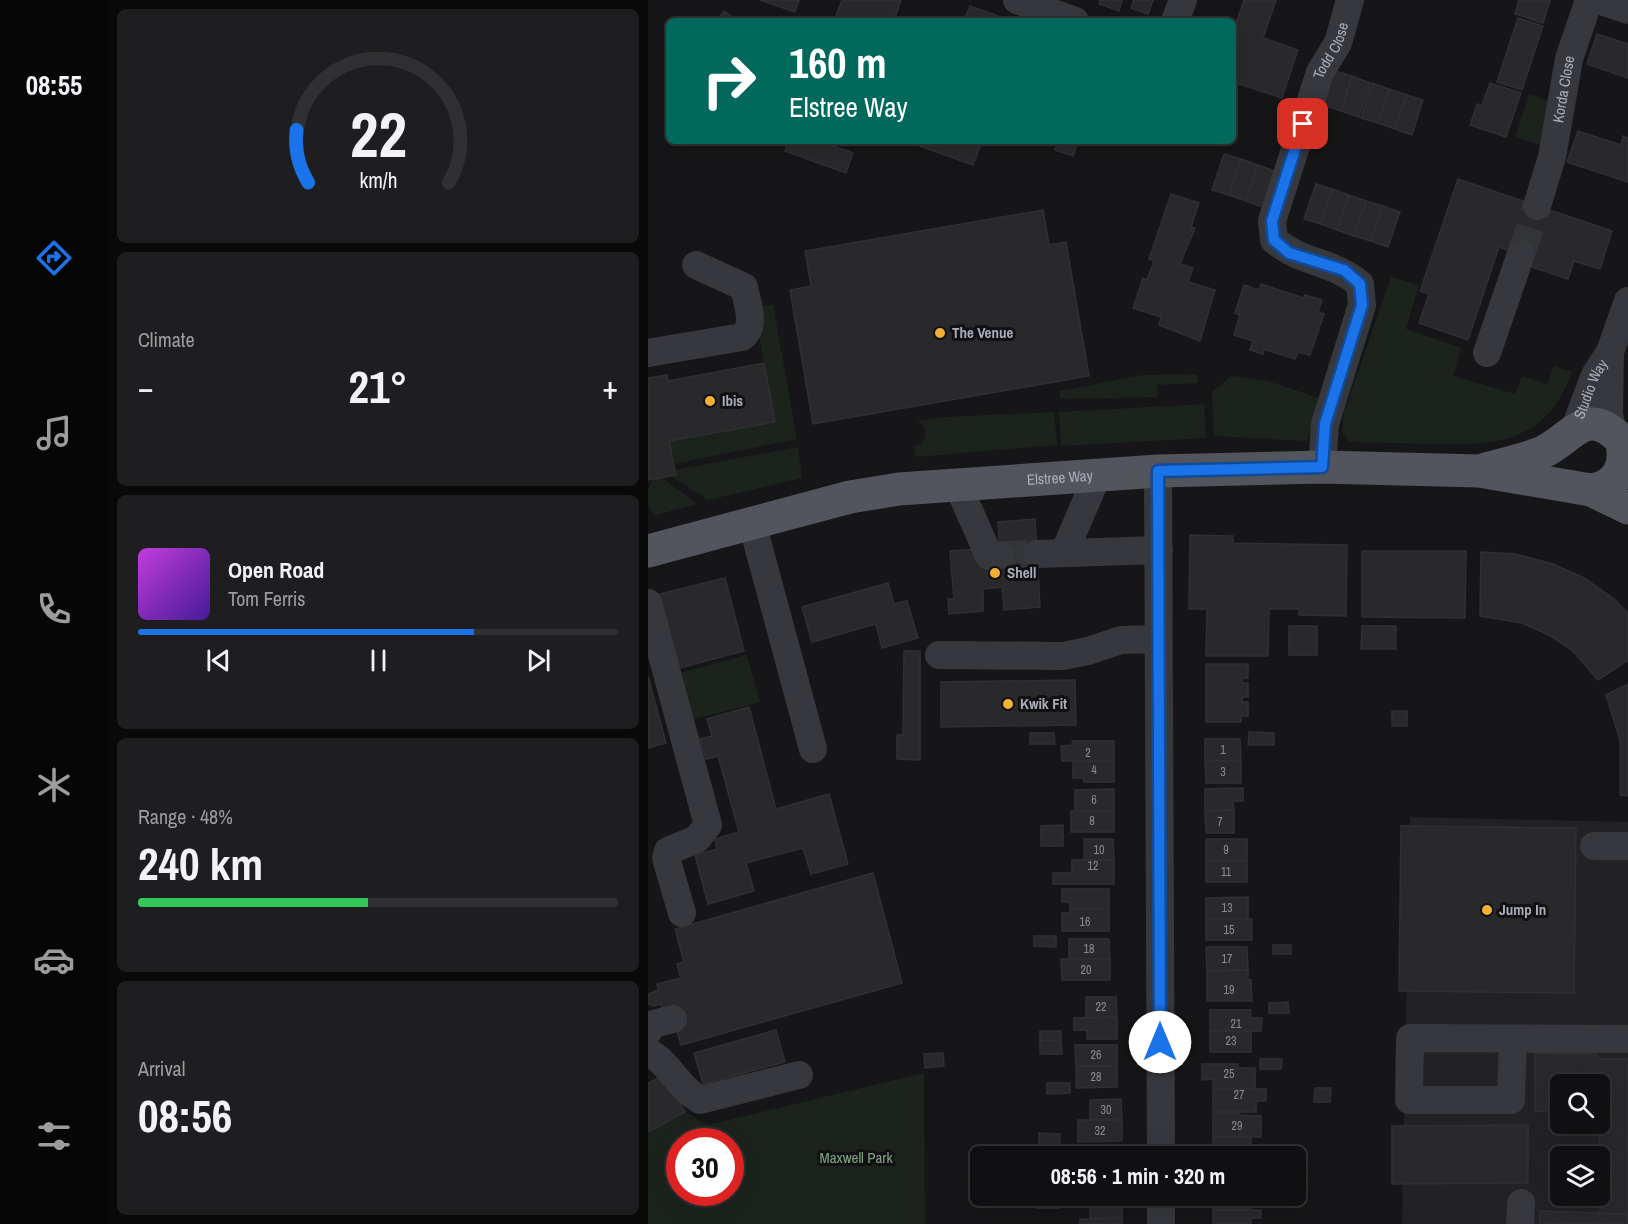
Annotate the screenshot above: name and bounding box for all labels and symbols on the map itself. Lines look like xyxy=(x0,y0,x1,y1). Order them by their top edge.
street label: Todd Close xyxy=(1308,20,1353,81)
street label: Korda Close xyxy=(1547,54,1579,124)
pin xyxy=(1277,98,1328,149)
place label: The Venue xyxy=(952,322,1013,343)
marker: The Venue xyxy=(933,326,947,340)
street label: Studio Way xyxy=(1568,354,1613,422)
place label: Ibis xyxy=(722,390,743,411)
marker: Ibis xyxy=(703,394,717,408)
street label: Elstree Way xyxy=(1026,465,1094,490)
place label: Shell xyxy=(1007,562,1036,583)
marker: Shell xyxy=(988,566,1002,580)
place label: Kwik Fit xyxy=(1020,693,1067,714)
marker: Kwik Fit xyxy=(1001,697,1015,711)
house number: 1 xyxy=(1220,742,1226,758)
house number: 2 xyxy=(1085,745,1091,761)
house number: 4 xyxy=(1091,762,1097,778)
house number: 3 xyxy=(1220,764,1226,780)
house number: 6 xyxy=(1091,792,1097,808)
house number: 8 xyxy=(1089,813,1095,829)
house number: 7 xyxy=(1217,814,1223,830)
house number: 10 xyxy=(1094,842,1104,858)
house number: 9 xyxy=(1223,842,1229,858)
house number: 12 xyxy=(1088,858,1098,874)
house number: 11 xyxy=(1221,864,1232,880)
place label: Jump In xyxy=(1499,899,1546,920)
house number: 13 xyxy=(1222,900,1232,916)
marker: Jump In xyxy=(1480,903,1494,917)
house number: 16 xyxy=(1080,914,1090,930)
house number: 15 xyxy=(1224,922,1235,938)
house number: 18 xyxy=(1084,941,1094,957)
house number: 17 xyxy=(1222,951,1233,967)
house number: 20 xyxy=(1081,962,1091,978)
house number: 19 xyxy=(1224,982,1234,998)
house number: 22 xyxy=(1096,999,1106,1015)
position arrow xyxy=(1128,1010,1192,1074)
house number: 21 xyxy=(1231,1016,1242,1032)
house number: 23 xyxy=(1226,1033,1236,1049)
house number: 26 xyxy=(1091,1047,1101,1063)
house number: 25 xyxy=(1224,1066,1235,1082)
house number: 28 xyxy=(1091,1069,1101,1085)
house number: 27 xyxy=(1234,1087,1245,1103)
house number: 30 xyxy=(1101,1102,1111,1118)
house number: 29 xyxy=(1232,1118,1242,1134)
house number: 32 xyxy=(1095,1123,1105,1139)
speed limit sign: 30 xyxy=(666,1128,744,1206)
park label: Maxwell Park xyxy=(819,1147,893,1168)

